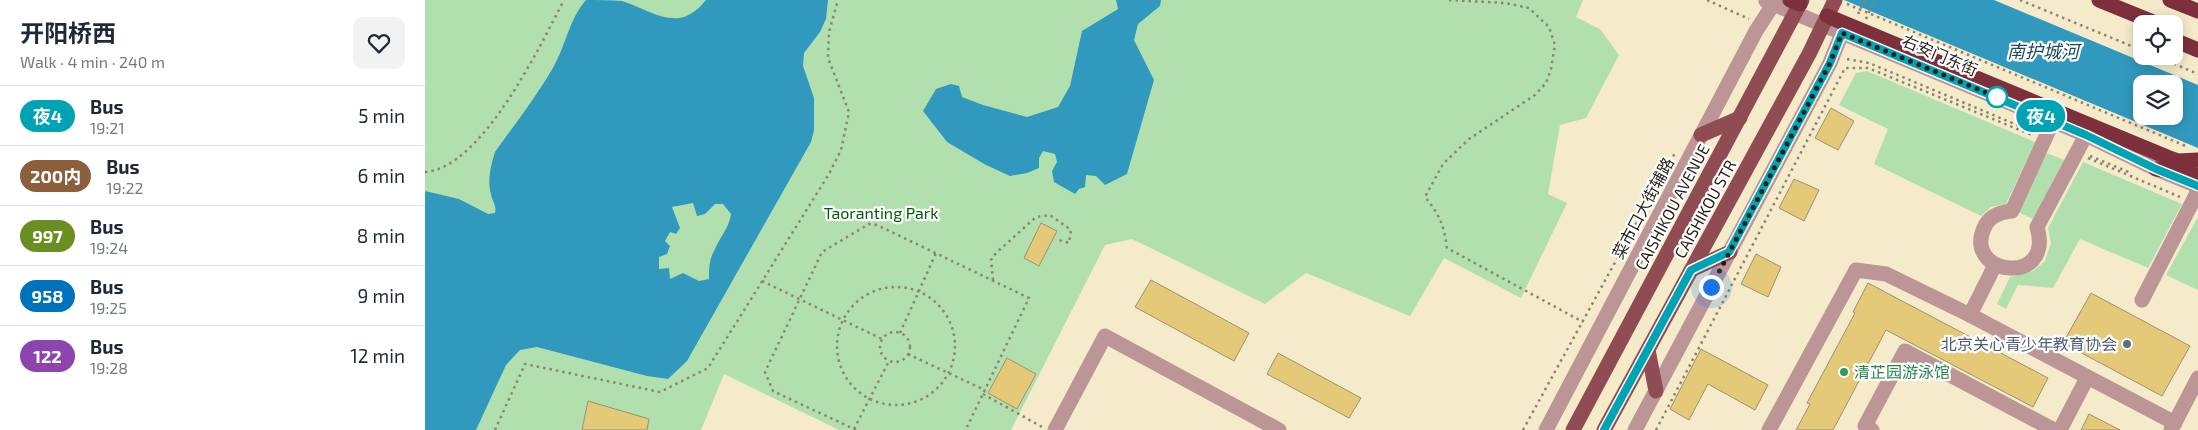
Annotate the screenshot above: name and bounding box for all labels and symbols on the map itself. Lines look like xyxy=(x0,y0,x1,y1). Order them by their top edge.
street label: 右安门东街 xyxy=(1900,30,1981,79)
water label: 南护城河 xyxy=(2007,40,2082,62)
unlabelled marker xyxy=(1986,86,2008,108)
line badge: 夜4 xyxy=(2019,100,2063,132)
street label: CAISHIKOU AVENUE xyxy=(1630,141,1713,273)
street label: 菜市口大街辅路 xyxy=(1608,154,1677,262)
street label: CAISHIKOU STR xyxy=(1670,156,1739,261)
park label: Taoranting Park xyxy=(824,203,938,222)
your location xyxy=(1699,275,1724,300)
place label: 北京关心青少年教育协会 xyxy=(1941,334,2117,353)
marker: 北京关心青少年教育协会 xyxy=(2121,338,2133,350)
place label: 清芷园游泳馆 xyxy=(1854,362,1950,381)
marker: 清芷园游泳馆 xyxy=(1838,366,1850,378)

